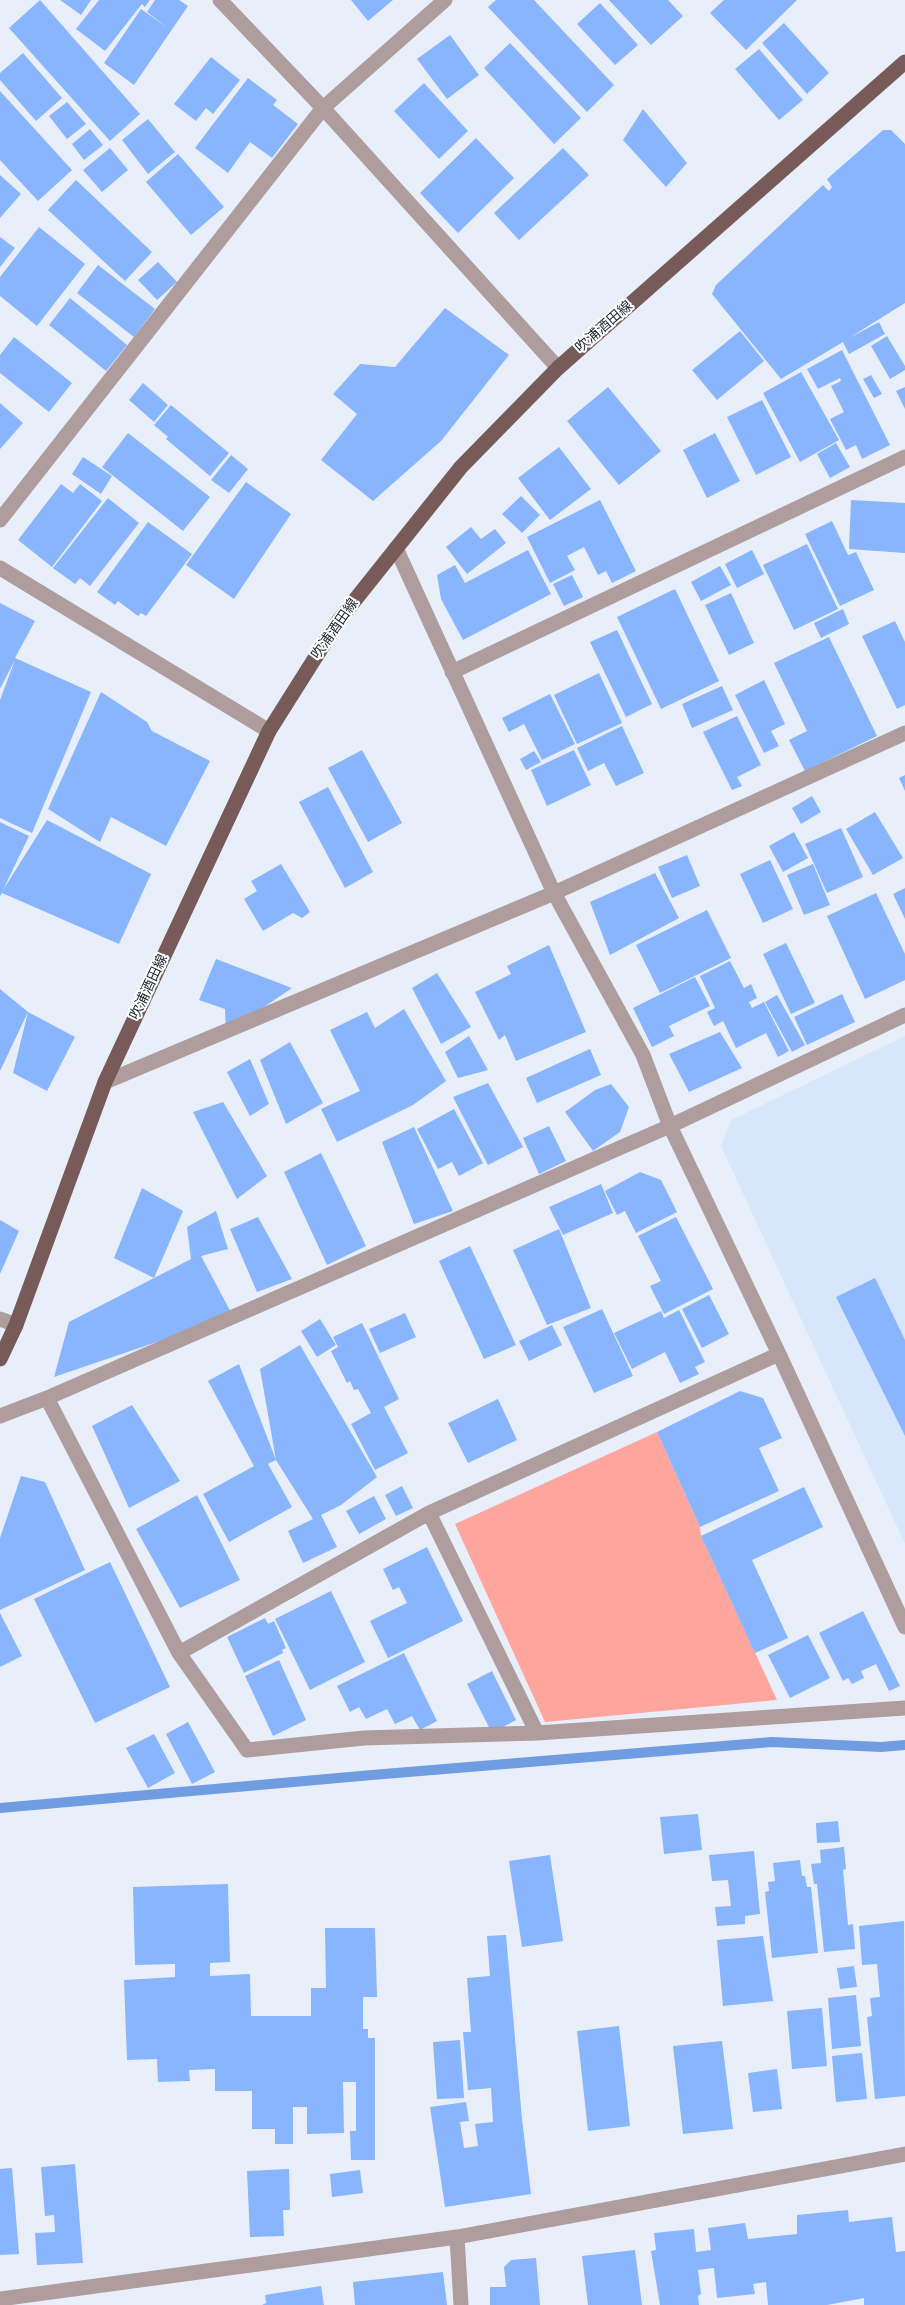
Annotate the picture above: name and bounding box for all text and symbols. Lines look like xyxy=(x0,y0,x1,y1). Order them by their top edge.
street label: 吹浦酒田線 xyxy=(572,298,636,356)
street label: 吹浦酒田線 xyxy=(308,596,362,662)
street label: 吹浦酒田線 xyxy=(127,952,171,1022)

